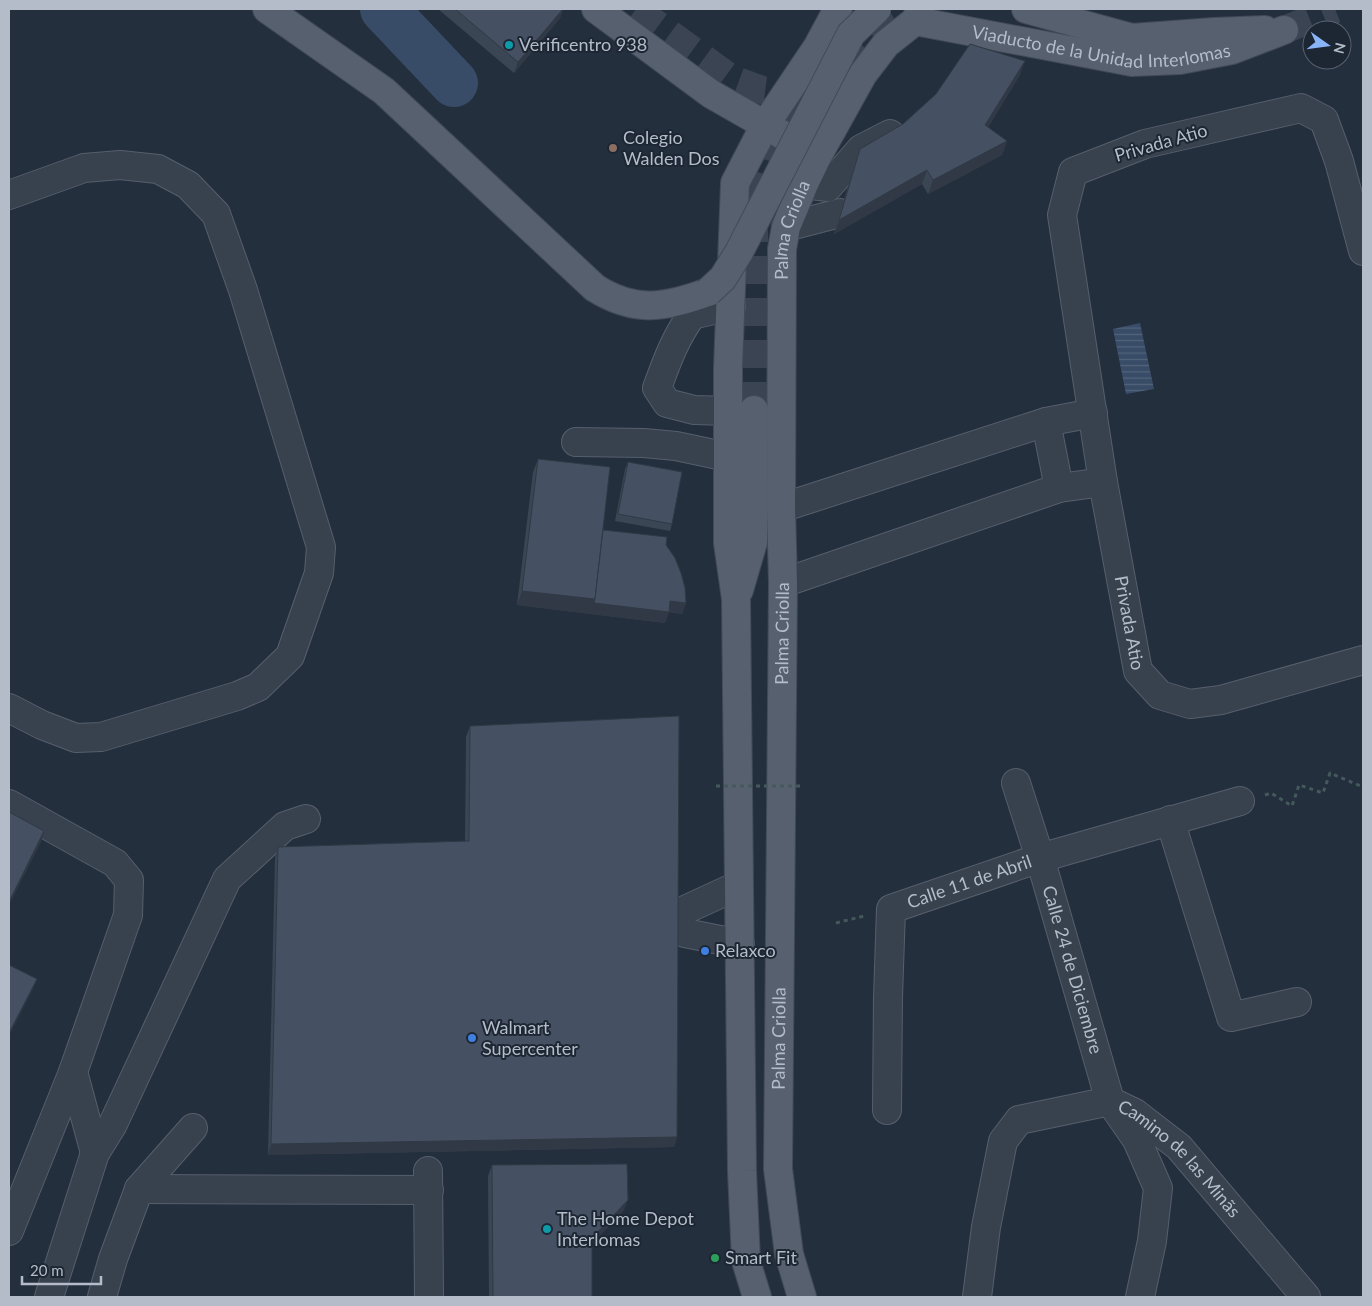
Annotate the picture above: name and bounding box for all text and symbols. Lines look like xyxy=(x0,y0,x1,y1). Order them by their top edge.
street label: Viaducto de la Unidad Interlomas xyxy=(970,20,1232,72)
north arrow xyxy=(1302,20,1352,70)
place label: Verificentro 938 xyxy=(519,33,647,55)
marker: Verificentro 938 xyxy=(503,39,515,51)
text: N xyxy=(1331,41,1350,56)
street label: Privada Atio xyxy=(1112,118,1210,166)
place label: Colegio Walden Dos xyxy=(623,126,720,169)
marker: Colegio Walden Dos xyxy=(607,142,619,154)
street label: Palma Criolla xyxy=(769,177,814,280)
street label: Privada Atio xyxy=(1111,574,1150,672)
street label: Palma Criolla xyxy=(770,582,793,685)
street label: Calle 11 de Abril xyxy=(904,850,1034,913)
street label: Calle 24 de Diciembre xyxy=(1038,883,1108,1056)
place label: Relaxco xyxy=(715,939,776,961)
marker: Relaxco xyxy=(699,945,711,957)
street label: Palma Criolla xyxy=(767,987,790,1090)
place label: Walmart Supercenter xyxy=(482,1016,578,1059)
marker: Walmart Supercenter xyxy=(466,1032,478,1044)
street label: Camino de las Minãs xyxy=(1115,1095,1246,1222)
place label: The Home Depot Interlomas xyxy=(557,1207,694,1250)
marker: The Home Depot Interlomas xyxy=(541,1223,553,1235)
place label: Smart Fit xyxy=(725,1246,797,1268)
marker: Smart Fit xyxy=(709,1252,721,1264)
scale bar xyxy=(22,1254,101,1286)
text: 20 m xyxy=(30,1261,64,1279)

